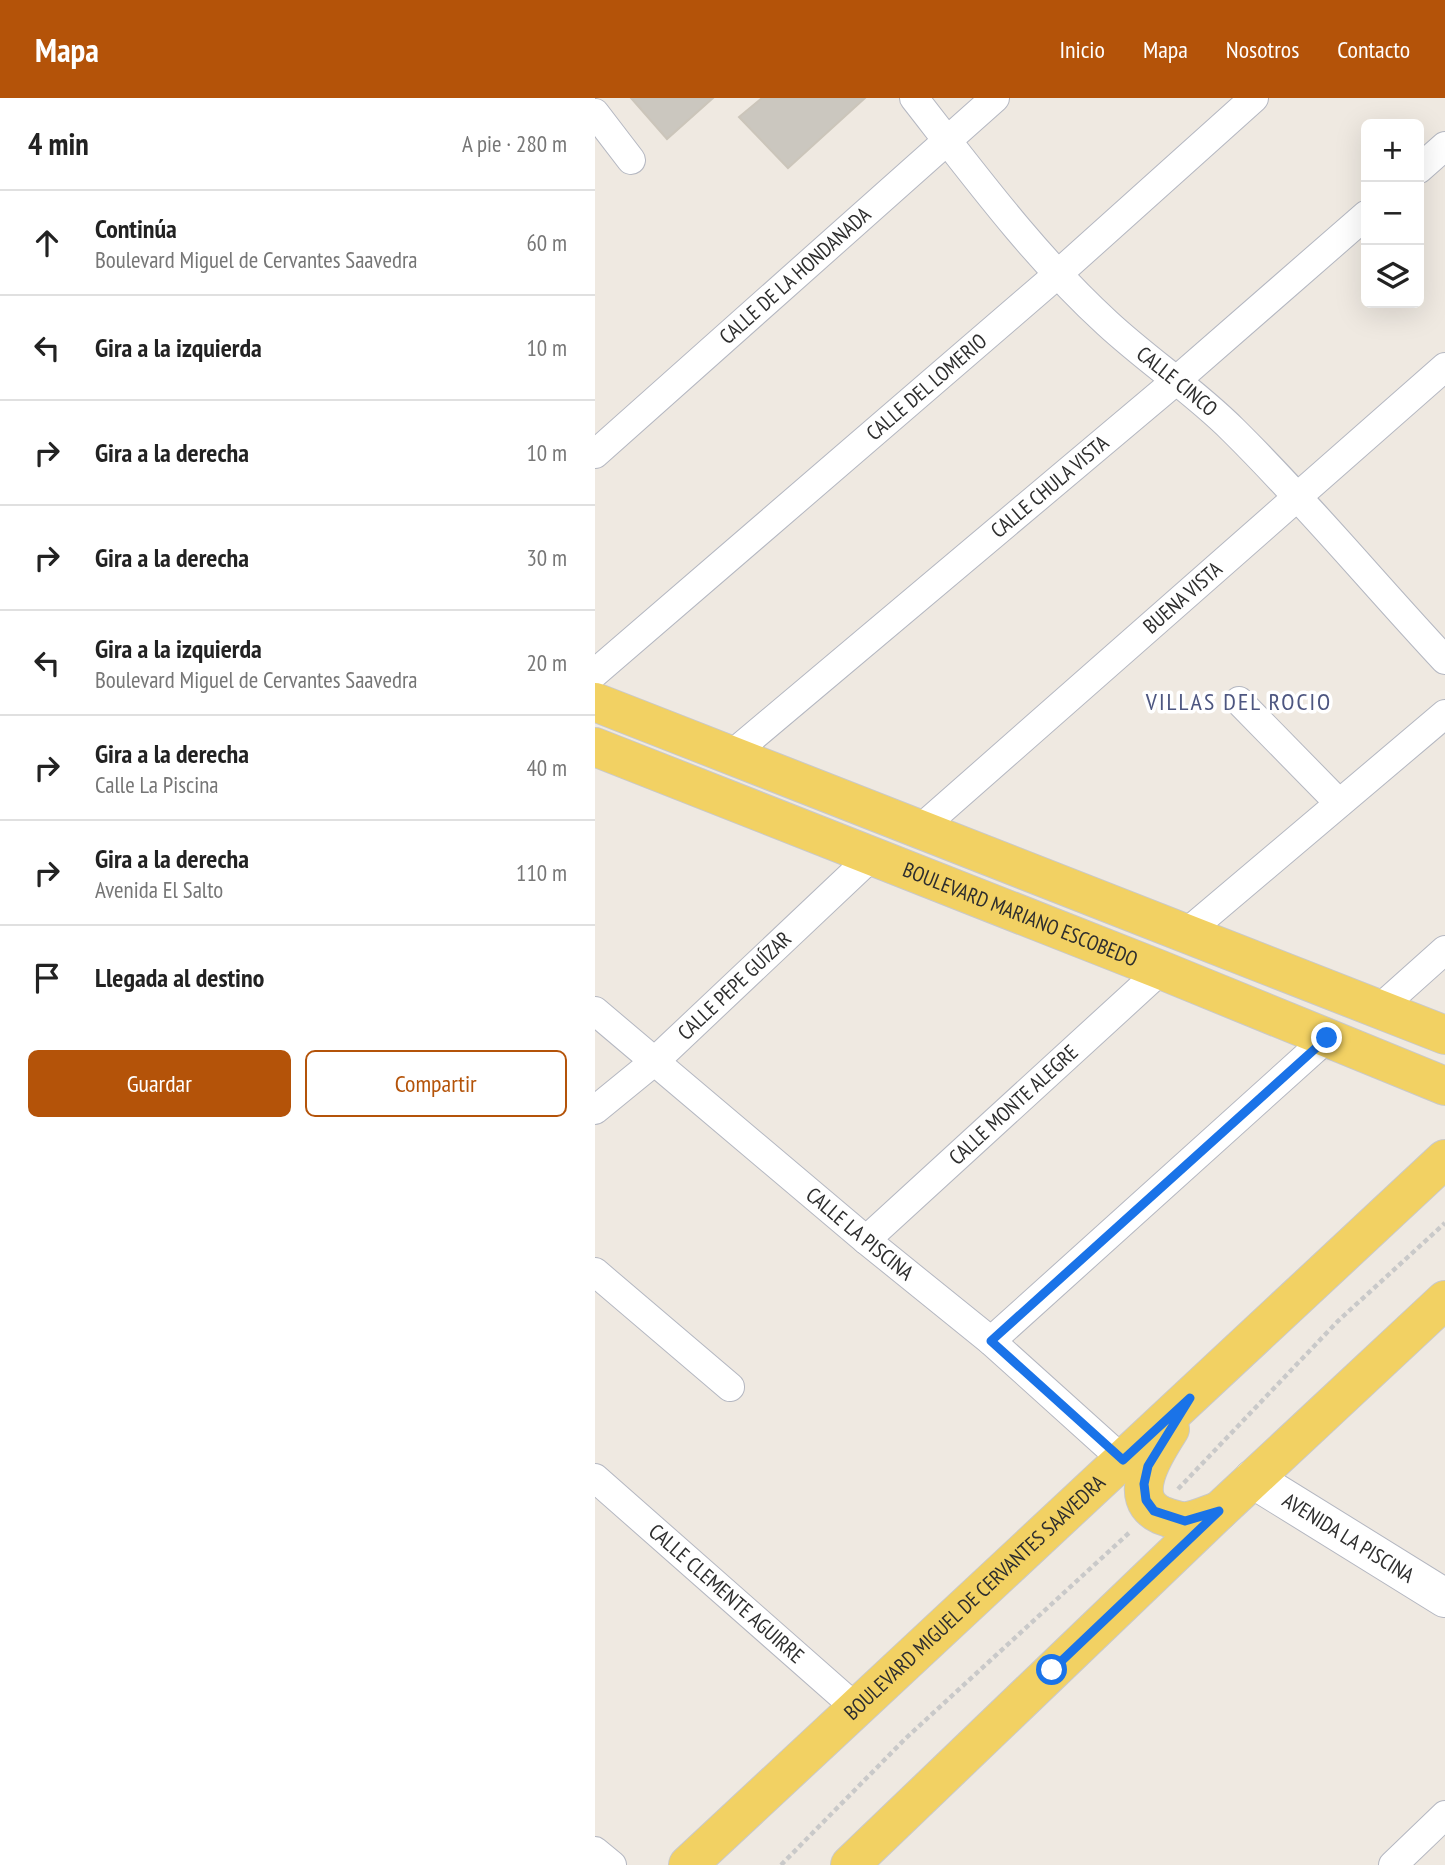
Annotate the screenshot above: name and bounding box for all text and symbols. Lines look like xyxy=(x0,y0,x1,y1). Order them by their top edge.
text: Mapa xyxy=(35,28,99,71)
text: Inicio xyxy=(1059,34,1105,65)
text: Mapa xyxy=(1143,34,1188,65)
text: Nosotros xyxy=(1226,34,1299,65)
text: Contacto xyxy=(1337,34,1410,65)
map controls xyxy=(1361,119,1424,308)
button: + xyxy=(1361,119,1424,182)
text: 4 min xyxy=(28,124,89,163)
text: A pie · 280 m xyxy=(462,129,567,158)
button: − xyxy=(1361,182,1424,245)
street label: CALLE DE LA HONDANADA xyxy=(714,201,876,350)
text: Continúa xyxy=(95,212,177,245)
icon: ahead xyxy=(28,224,66,262)
text: 60 m xyxy=(526,228,567,257)
text: Boulevard Miguel de Cervantes Saavedra xyxy=(95,245,417,274)
button: layers xyxy=(1361,245,1424,308)
street label: CALLE DEL LOMERIO xyxy=(861,327,992,446)
icon: left xyxy=(28,329,66,367)
text: Gira a la izquierda xyxy=(95,331,262,364)
text: 10 m xyxy=(526,333,567,362)
street label: CALLE CINCO xyxy=(1131,340,1223,422)
street label: CALLE CHULA VISTA xyxy=(985,429,1114,544)
icon: right xyxy=(28,434,66,472)
text: Gira a la derecha xyxy=(95,436,249,469)
text: 10 m xyxy=(526,438,567,467)
icon: right xyxy=(28,539,66,577)
text: Gira a la derecha xyxy=(95,541,249,574)
text: 30 m xyxy=(526,543,567,572)
street label: BUENA VISTA xyxy=(1137,555,1227,639)
text: Gira a la izquierda xyxy=(95,632,262,665)
icon: left xyxy=(28,644,66,682)
text: 20 m xyxy=(526,648,567,677)
text: Boulevard Miguel de Cervantes Saavedra xyxy=(95,665,417,694)
district label: VILLAS DEL ROCIO xyxy=(1145,686,1332,717)
text: Gira a la derecha xyxy=(95,737,249,770)
icon: right xyxy=(28,749,66,787)
text: 40 m xyxy=(526,753,567,782)
text: Calle La Piscina xyxy=(95,770,218,799)
text: Gira a la derecha xyxy=(95,842,249,875)
icon: right xyxy=(28,854,66,892)
street label: BOULEVARD MARIANO ESCOBEDO xyxy=(899,856,1142,972)
text: 110 m xyxy=(516,858,567,887)
text: Avenida El Salto xyxy=(95,875,223,904)
street label: CALLE PEPE GUÍZAR xyxy=(672,925,797,1046)
icon: arrive xyxy=(28,959,66,997)
text: Llegada al destino xyxy=(95,961,264,994)
route end xyxy=(1311,1022,1342,1053)
street label: CALLE MONTE ALEGRE xyxy=(943,1039,1083,1170)
button: Guardar xyxy=(28,1050,291,1117)
button: Compartir xyxy=(305,1050,567,1117)
street label: CALLE LA PISCINA xyxy=(801,1181,919,1286)
street label: BOULEVARD MIGUEL DE CERVANTES SAAVEDRA xyxy=(838,1469,1111,1726)
street label: AVENIDA LA PISCINA xyxy=(1278,1487,1419,1589)
street label: CALLE CLEMENTE AGUIRRE xyxy=(643,1518,810,1669)
route start xyxy=(1036,1654,1067,1685)

